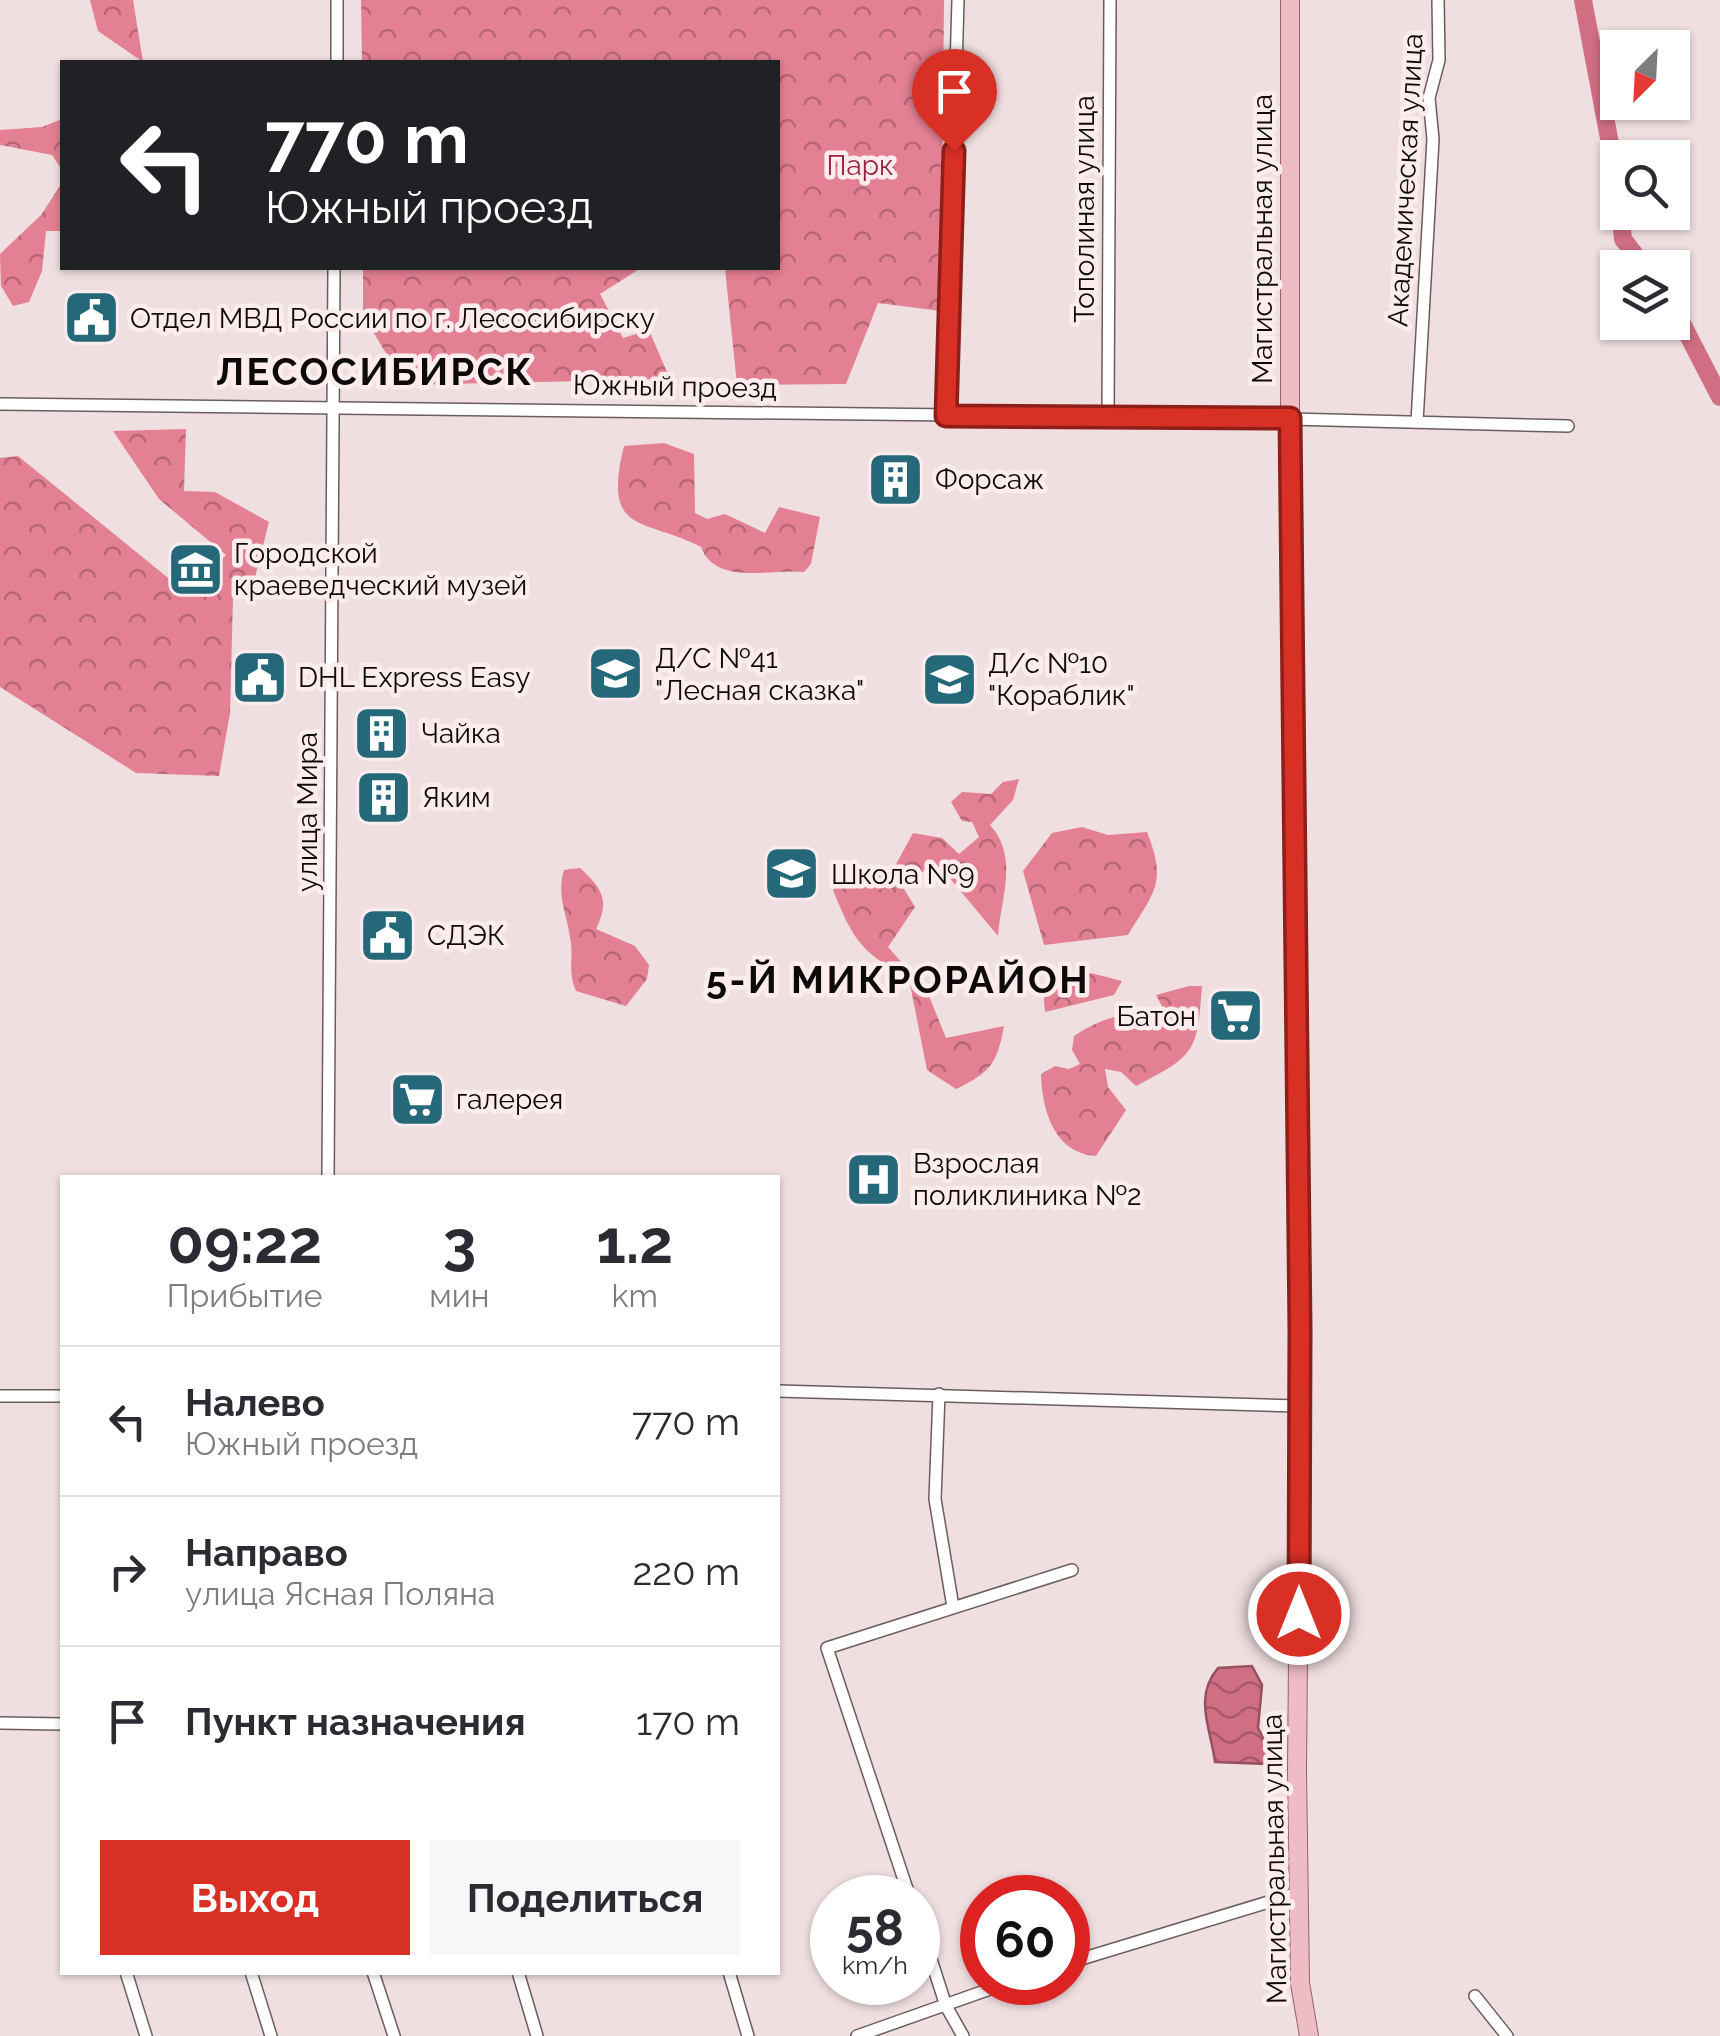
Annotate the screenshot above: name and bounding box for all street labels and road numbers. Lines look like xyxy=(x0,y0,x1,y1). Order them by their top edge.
street label: Академическая улица xyxy=(1381,32,1430,328)
street label: Магистральная улица xyxy=(1246,94,1279,384)
street label: Тополиная улица xyxy=(1068,95,1101,323)
street label: Южный проезд xyxy=(573,368,777,405)
street label: улица Мира xyxy=(291,732,324,892)
street label: Магистральная улица xyxy=(1255,1714,1294,2004)

